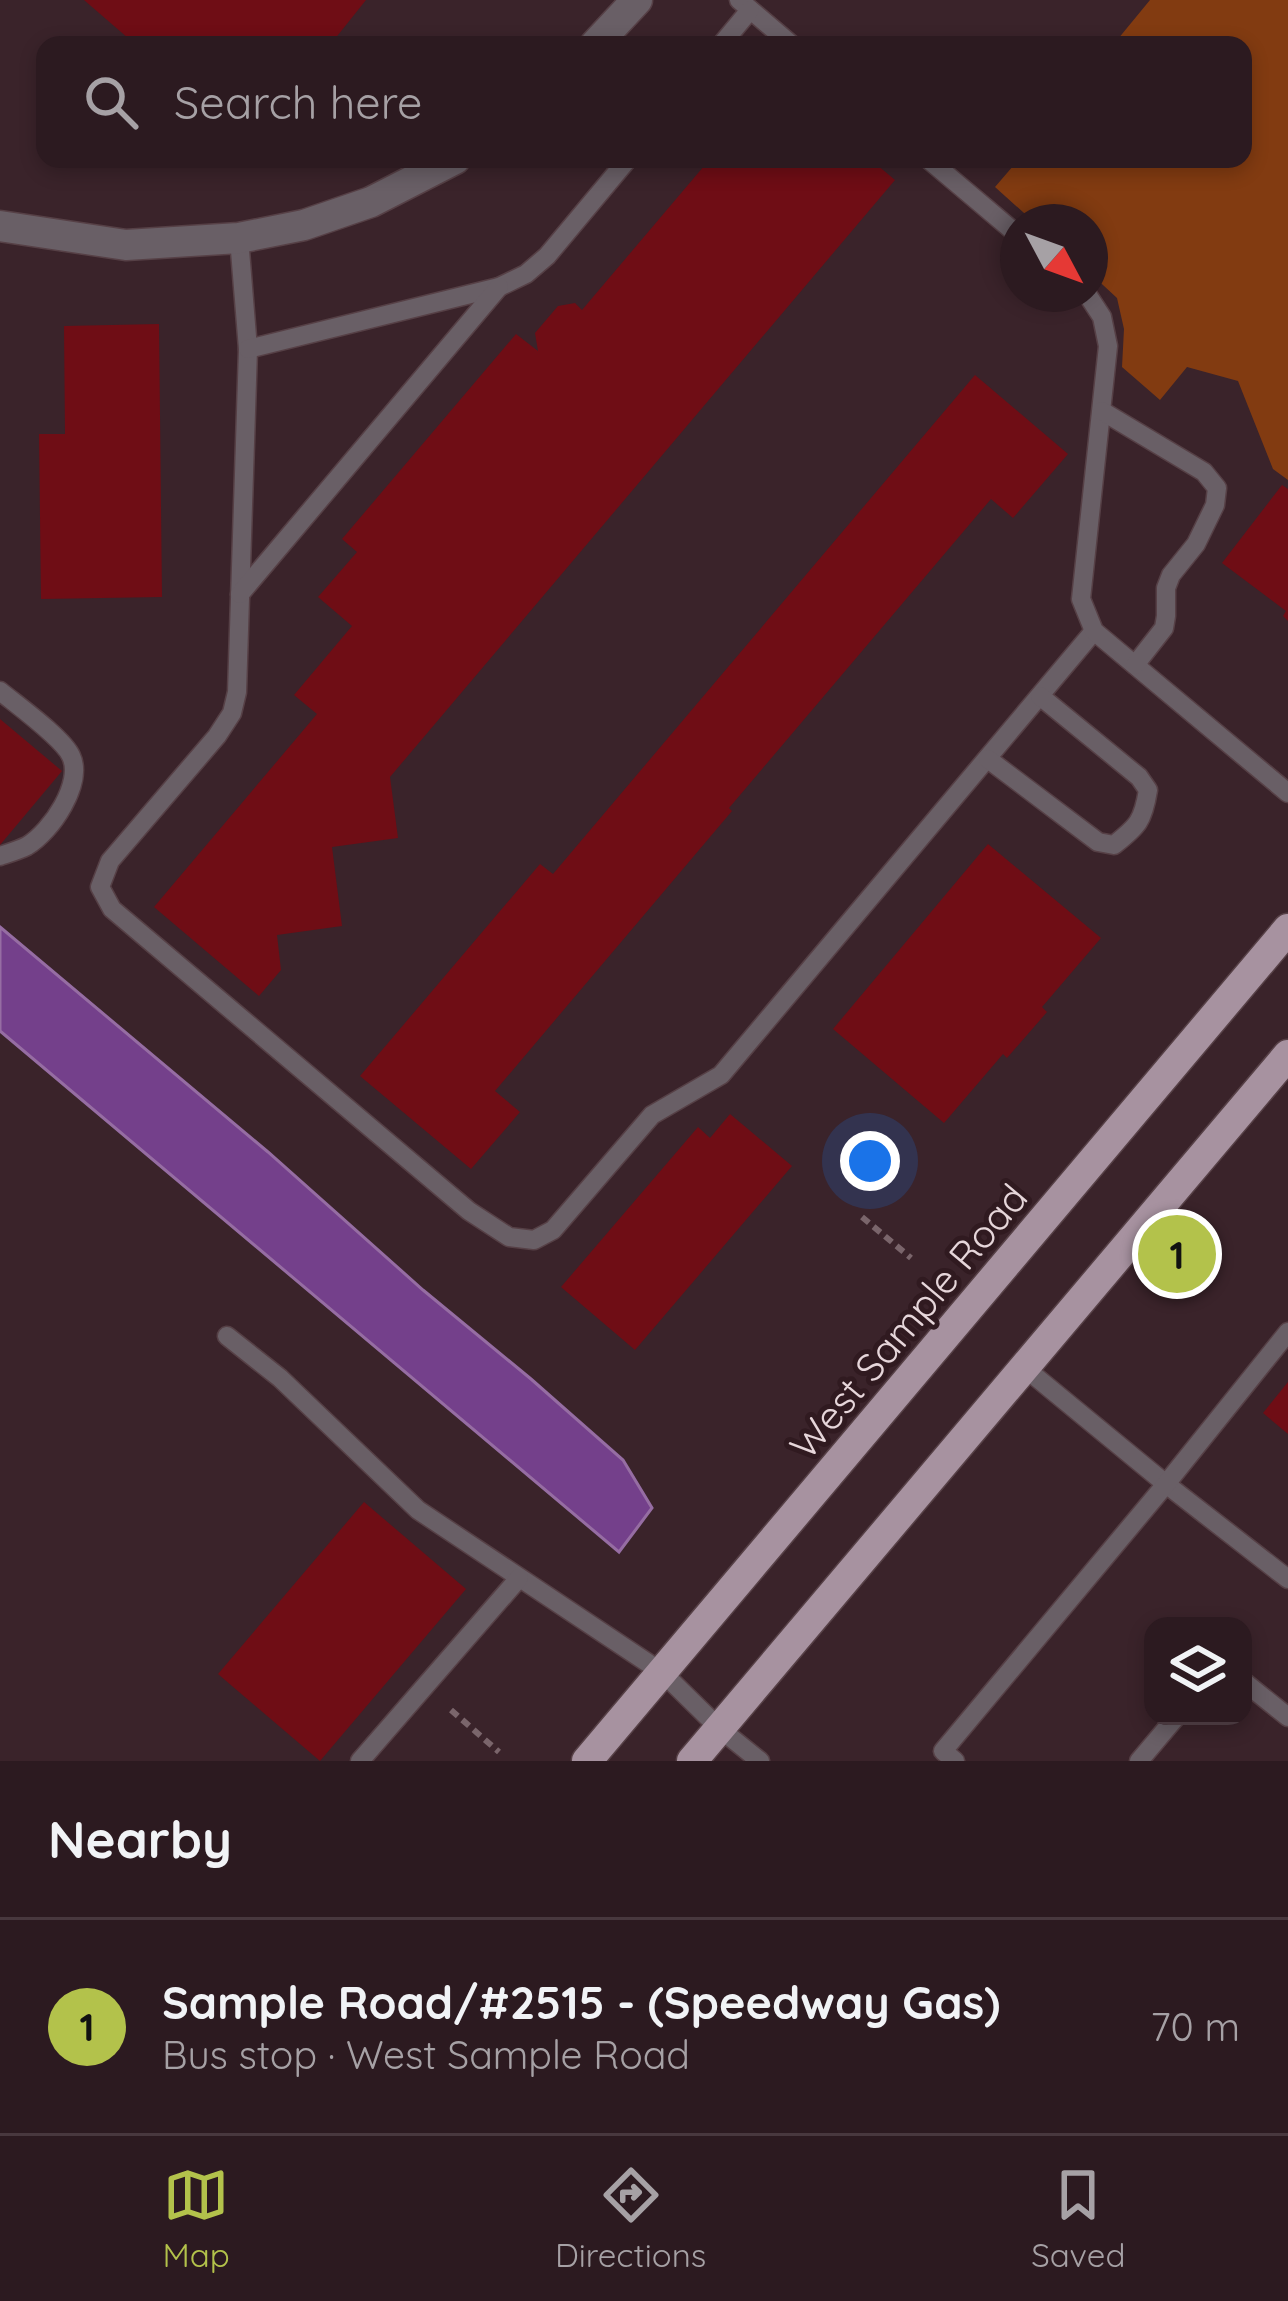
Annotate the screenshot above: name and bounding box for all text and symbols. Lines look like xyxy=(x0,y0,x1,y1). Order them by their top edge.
search box xyxy=(36,36,1252,168)
icon: search xyxy=(78,69,144,135)
text: Search here xyxy=(174,74,422,130)
north arrow xyxy=(1000,204,1108,312)
your location xyxy=(840,1131,900,1191)
street label: West Sample Road xyxy=(779,1173,1037,1469)
pin: 1 xyxy=(1138,1209,1216,1299)
map controls xyxy=(1144,1617,1252,1725)
button: layers xyxy=(1144,1617,1252,1725)
text: Nearby xyxy=(48,1807,232,1871)
text: Sample Road/#2515 - (Speedway Gas) xyxy=(162,1974,1000,2030)
text: 1 xyxy=(79,2002,95,2051)
text: 70 m xyxy=(1151,2002,1240,2051)
text: Bus stop · West Sample Road xyxy=(162,2030,690,2079)
tab: Map xyxy=(163,2162,230,2275)
tab: Directions xyxy=(555,2162,706,2275)
tab: Saved xyxy=(1031,2162,1125,2275)

